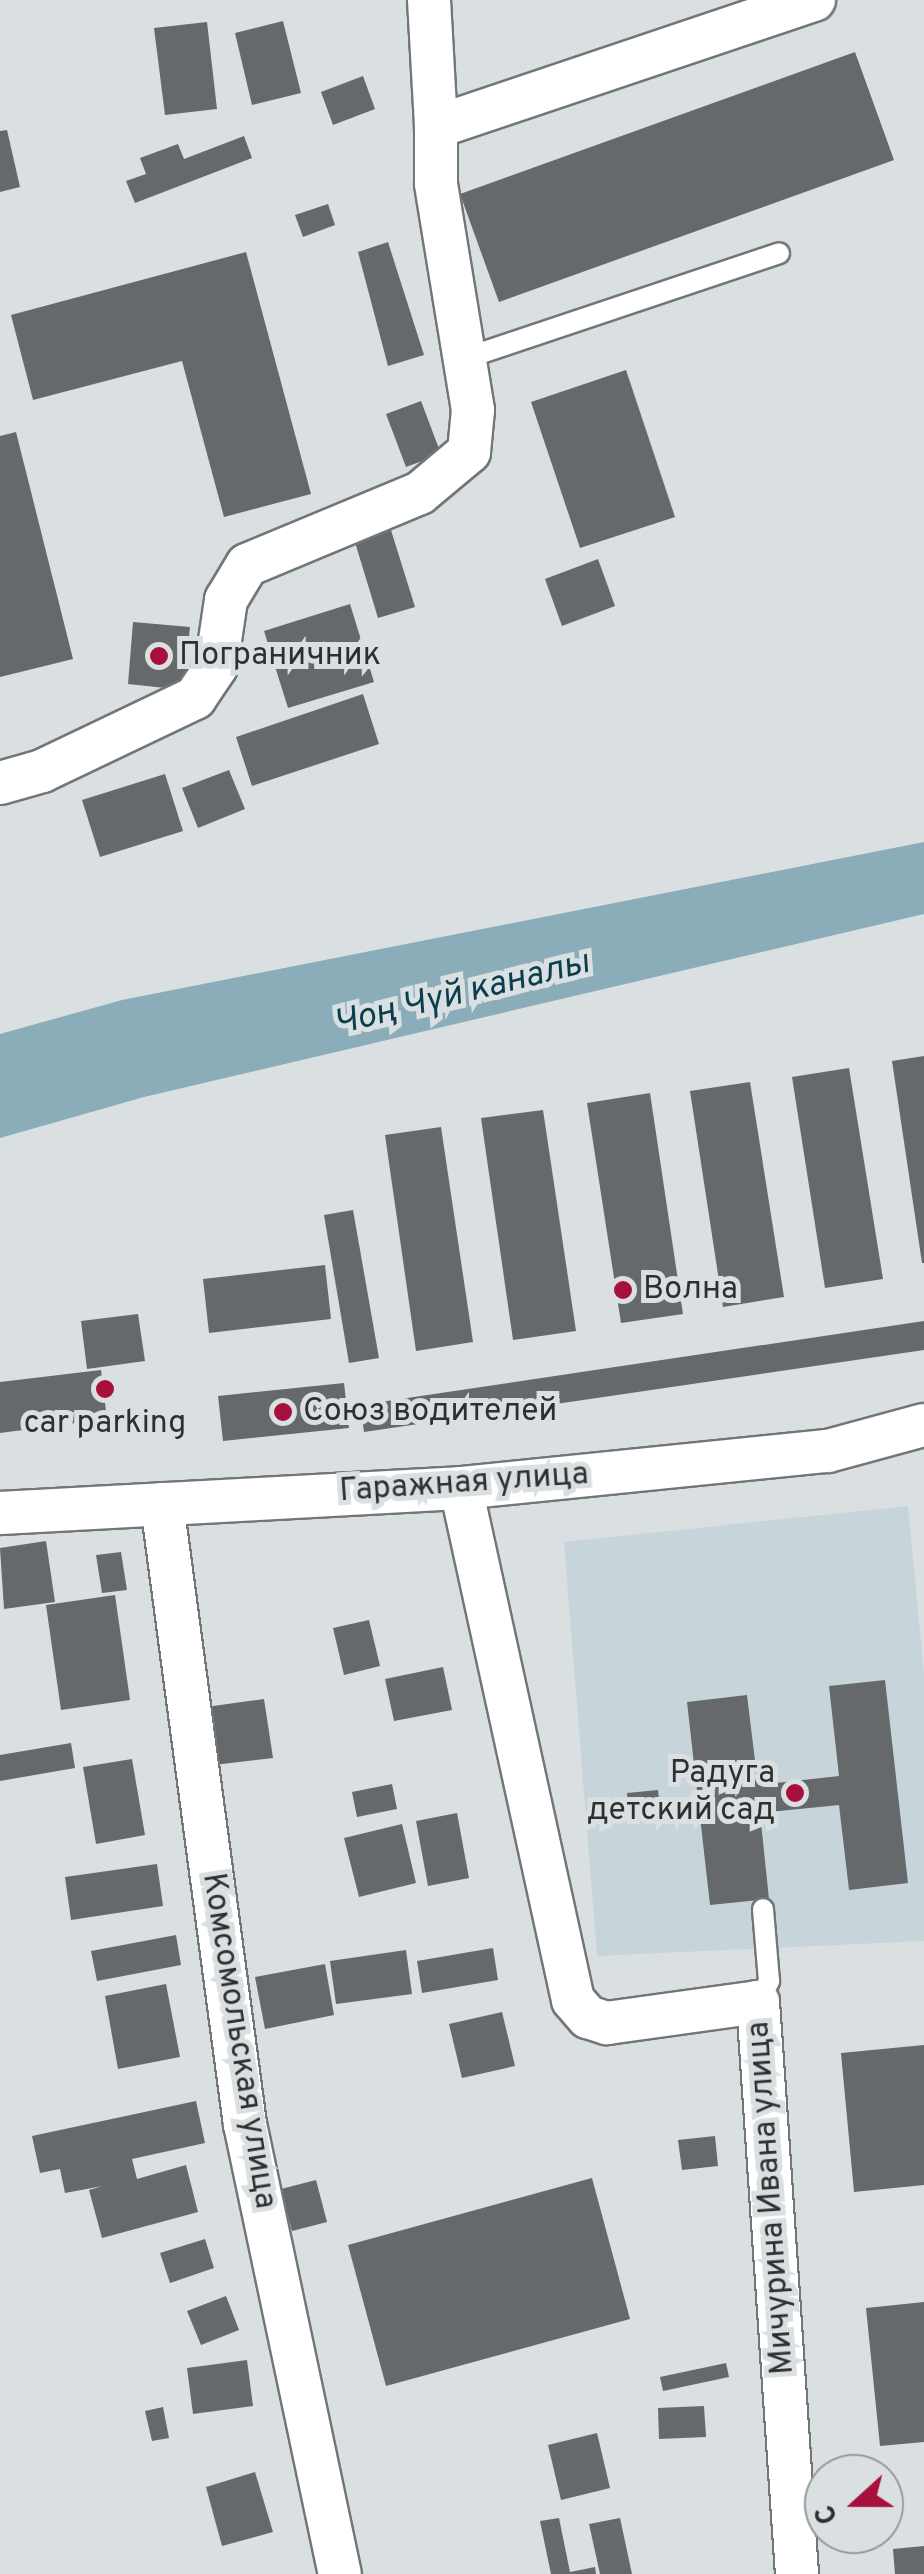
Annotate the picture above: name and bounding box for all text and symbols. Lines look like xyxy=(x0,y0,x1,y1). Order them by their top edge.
place label: Пограничник xyxy=(179,637,381,675)
marker: Пограничник xyxy=(148,645,170,667)
water label: Чоң Чүй каналы xyxy=(330,942,594,1046)
place label: Волна xyxy=(643,1271,738,1309)
marker: Волна xyxy=(612,1279,634,1301)
marker: car parking xyxy=(94,1378,116,1400)
place label: Союз водителей xyxy=(303,1393,557,1431)
marker: Союз водителей xyxy=(272,1401,294,1423)
place label: car parking xyxy=(24,1405,186,1443)
street label: Гаражная улица xyxy=(338,1456,590,1512)
place label: Радуга детский сад xyxy=(587,1756,775,1831)
marker: Радуга детский сад xyxy=(784,1782,806,1804)
street label: Комсомольская улица xyxy=(192,1870,284,2212)
street label: Мичурина Ивана улица xyxy=(741,2020,803,2376)
north arrow xyxy=(804,2454,904,2554)
text: С xyxy=(808,2499,848,2529)

